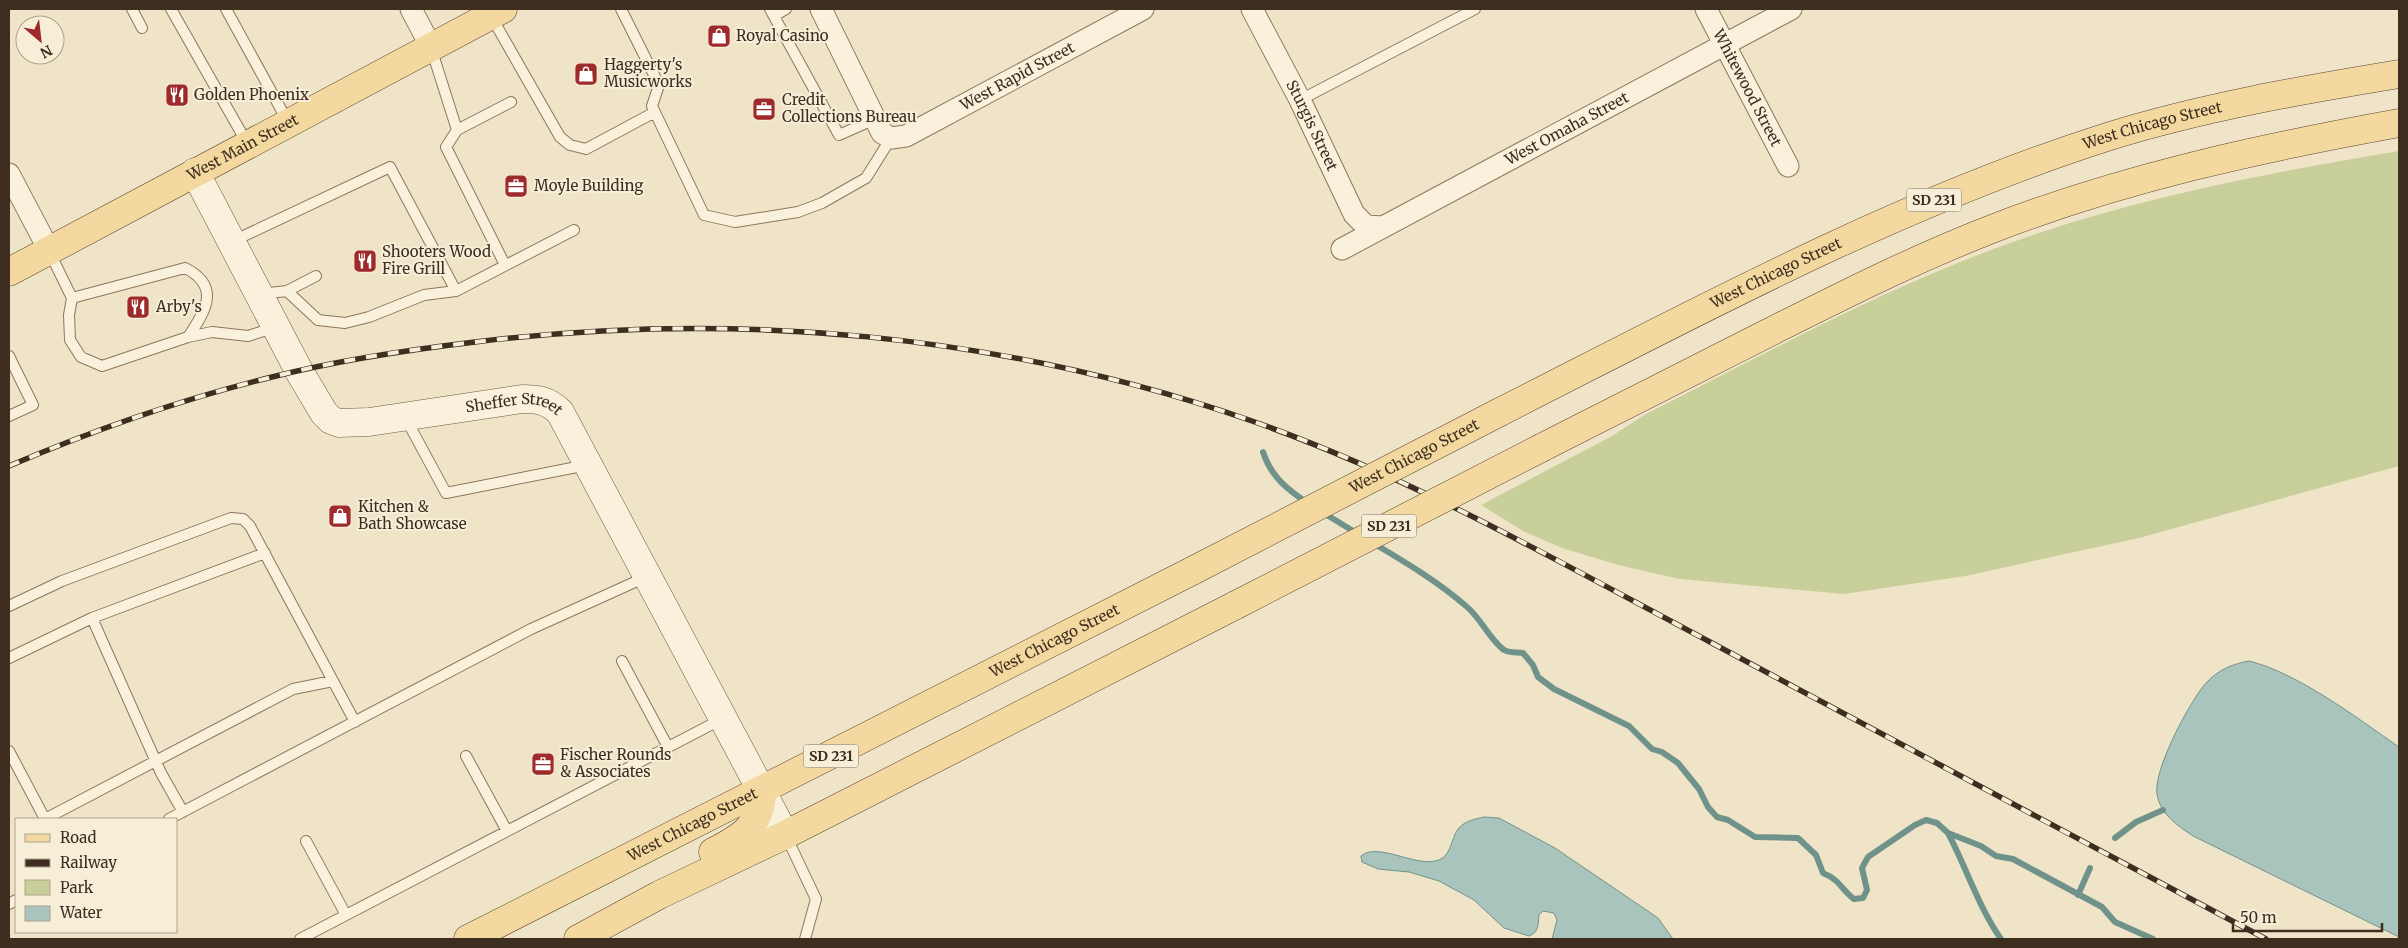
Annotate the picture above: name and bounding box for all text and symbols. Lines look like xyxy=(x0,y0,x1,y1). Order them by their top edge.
north arrow xyxy=(15,15,65,65)
shop icon: Royal Casino xyxy=(706,23,732,49)
street label: Whitewood Street xyxy=(1709,25,1786,150)
place label: Royal Casino xyxy=(736,26,829,45)
street label: West Rapid Street xyxy=(956,37,1078,115)
text: N xyxy=(37,41,55,62)
place label: Haggerty's Musicworks xyxy=(604,55,692,91)
shop icon: Haggerty's Musicworks xyxy=(573,61,599,87)
street label: Sturgis Street xyxy=(1282,77,1342,174)
restaurant icon: Golden Phoenix xyxy=(164,82,190,108)
place label: Golden Phoenix xyxy=(194,85,309,104)
street label: West Omaha Street xyxy=(1501,88,1632,170)
place label: Credit Collections Bureau xyxy=(782,90,916,126)
office icon: Credit Collections Bureau xyxy=(751,96,777,122)
street label: West Chicago Street xyxy=(2079,97,2224,154)
street label: West Main Street xyxy=(183,110,302,185)
office icon: Moyle Building xyxy=(503,173,529,199)
place label: Moyle Building xyxy=(534,176,643,195)
road number: SD 231 xyxy=(1906,188,1962,212)
street label: West Chicago Street xyxy=(1706,233,1845,313)
place label: Shooters Wood Fire Grill xyxy=(382,242,491,278)
restaurant icon: Shooters Wood Fire Grill xyxy=(352,248,378,274)
restaurant icon: Arby's xyxy=(125,294,151,320)
place label: Arby's xyxy=(155,297,202,316)
street label: Sheffer Street xyxy=(464,389,567,419)
street label: West Chicago Street xyxy=(1345,414,1482,498)
place label: Kitchen & Bath Showcase xyxy=(358,497,467,533)
shop icon: Kitchen & Bath Showcase xyxy=(327,503,353,529)
road number: SD 231 xyxy=(1362,514,1416,538)
street label: West Chicago Street xyxy=(985,599,1123,682)
road number: SD 231 xyxy=(804,744,858,768)
place label: Fischer Rounds & Associates xyxy=(560,745,671,781)
office icon: Fischer Rounds & Associates xyxy=(530,751,556,777)
street label: West Chicago Street xyxy=(623,783,761,866)
legend xyxy=(15,818,178,933)
text: Road xyxy=(60,828,96,847)
text: Railway xyxy=(60,853,117,872)
text: Park xyxy=(60,878,94,897)
scale bar xyxy=(2233,900,2382,932)
text: Water xyxy=(59,903,103,922)
text: 50 m xyxy=(2240,908,2277,927)

